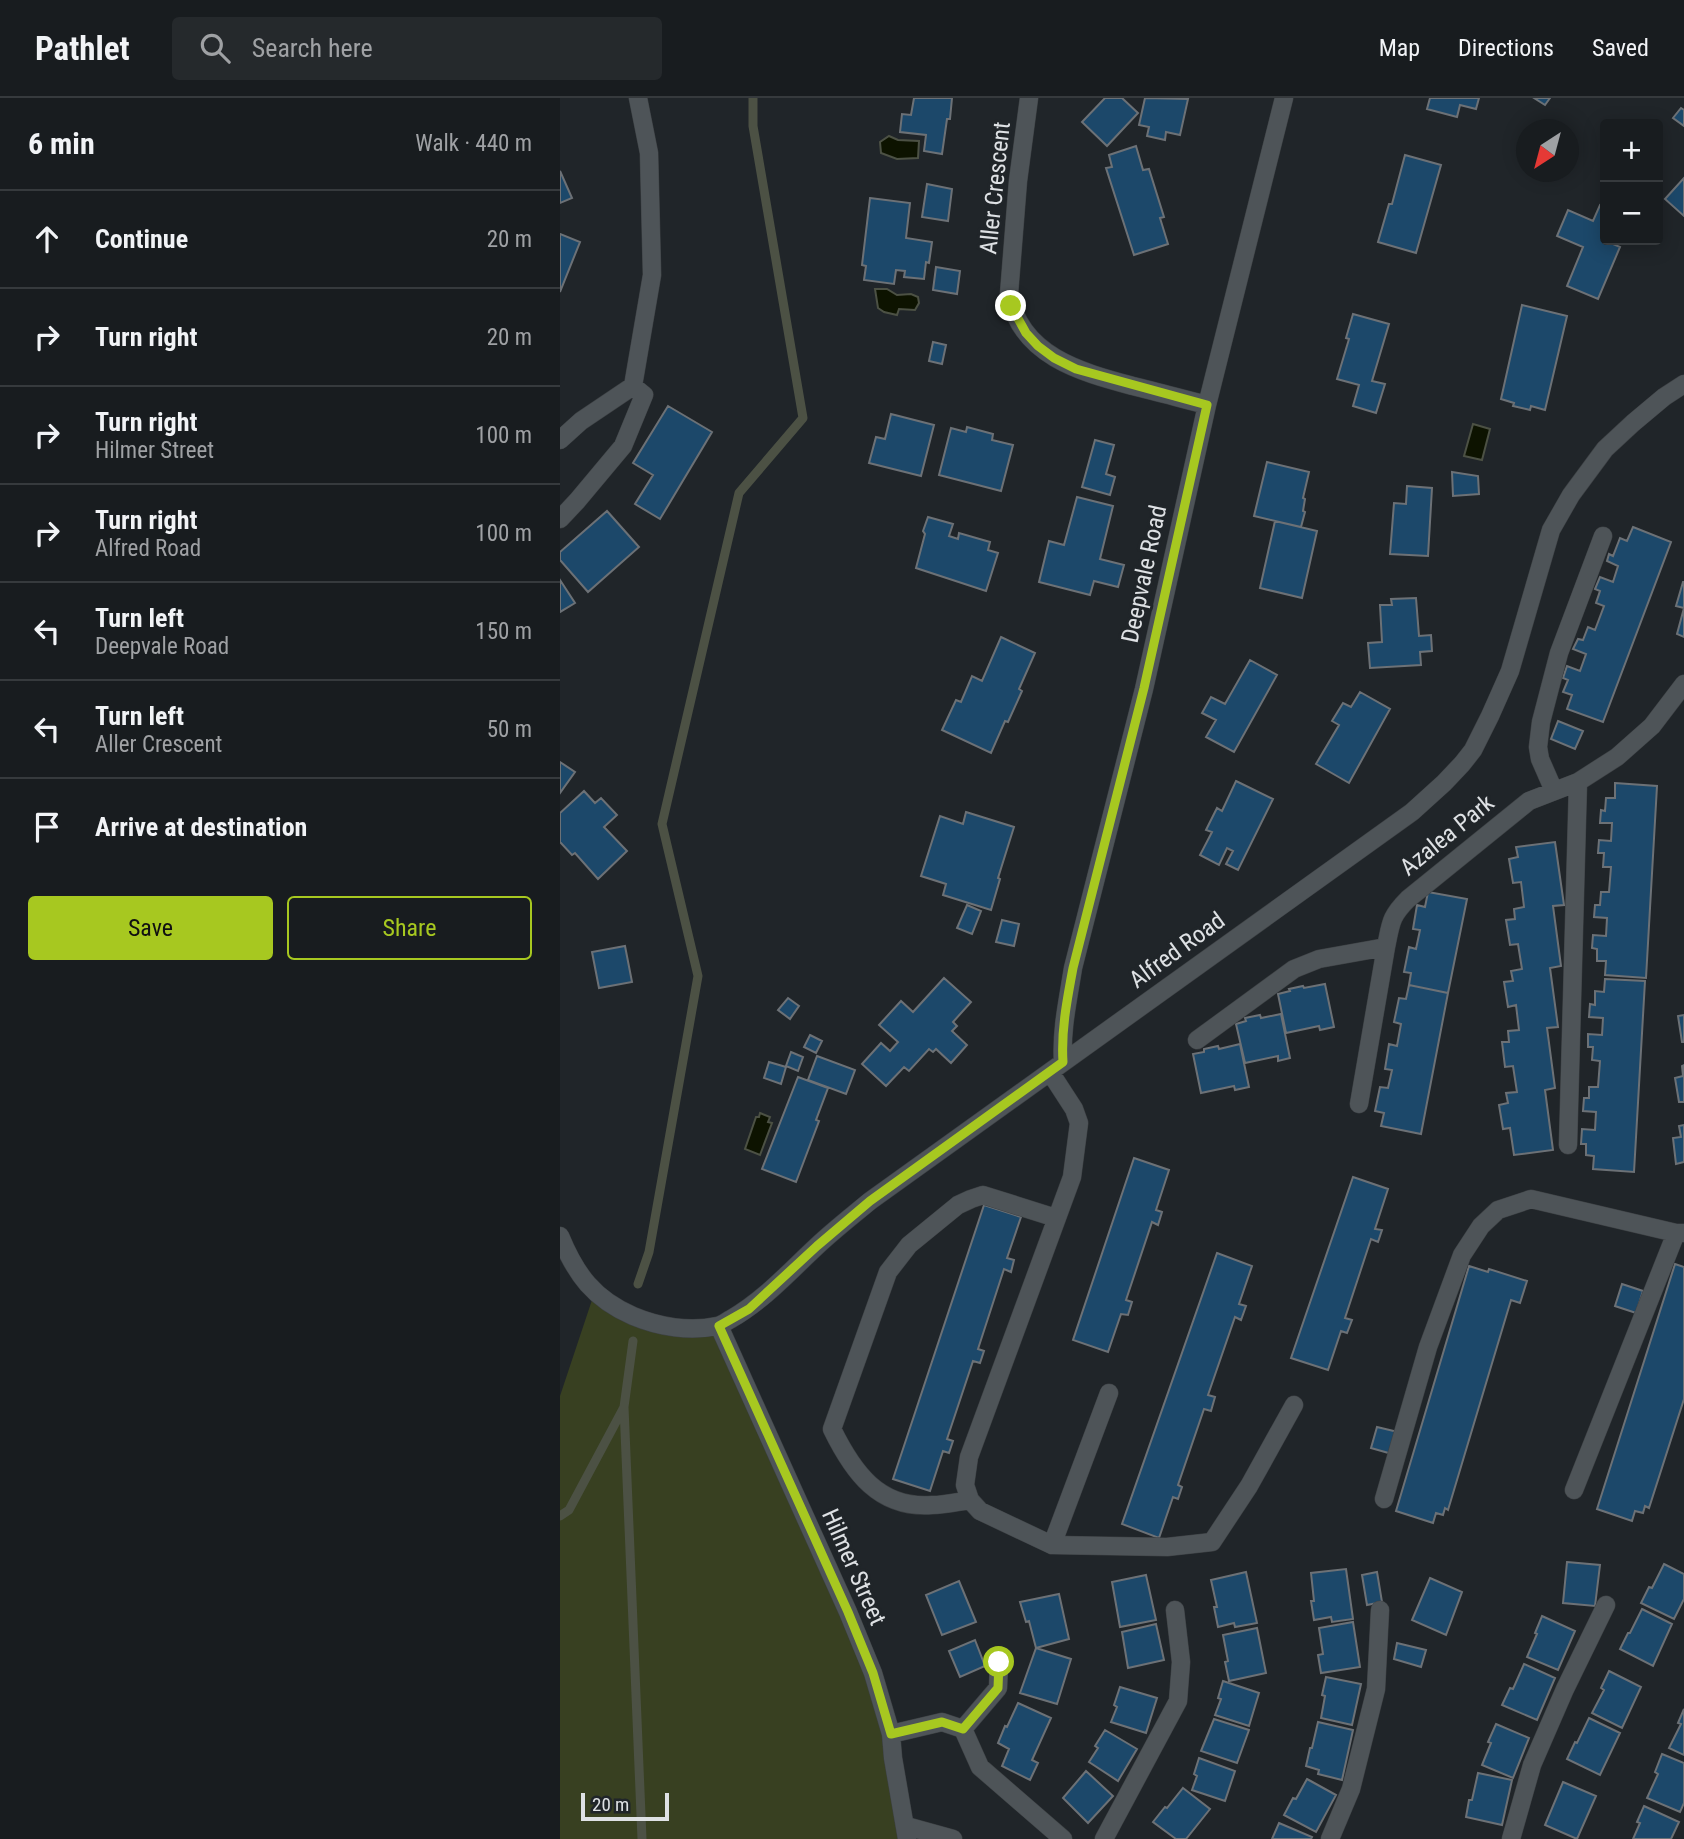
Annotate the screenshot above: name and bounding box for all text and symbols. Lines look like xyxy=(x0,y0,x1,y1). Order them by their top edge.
search box xyxy=(172,17,662,80)
text: Pathlet xyxy=(35,29,130,68)
icon: search xyxy=(196,29,234,67)
text: Search here xyxy=(252,33,373,63)
text: Map xyxy=(1379,34,1420,62)
text: Directions xyxy=(1458,34,1554,62)
text: Saved xyxy=(1592,34,1649,62)
north arrow xyxy=(1516,119,1579,182)
map controls xyxy=(1600,119,1663,245)
button: + xyxy=(1600,119,1663,182)
street label: Aller Crescent xyxy=(974,120,1016,256)
text: 6 min xyxy=(28,126,95,161)
text: Walk · 440 m xyxy=(415,130,532,157)
button: − xyxy=(1600,182,1663,245)
icon: ahead xyxy=(28,220,66,258)
text: Continue xyxy=(95,224,188,254)
text: 20 m xyxy=(487,226,532,253)
route end xyxy=(995,290,1026,321)
icon: right xyxy=(28,318,66,356)
text: Turn right xyxy=(95,322,197,352)
text: 20 m xyxy=(487,324,532,351)
text: Turn right xyxy=(95,407,197,437)
icon: right xyxy=(28,416,66,454)
text: 100 m xyxy=(475,422,532,449)
text: Hilmer Street xyxy=(95,437,214,464)
street label: Deepvale Road xyxy=(1116,503,1172,645)
text: Turn right xyxy=(95,505,197,535)
icon: right xyxy=(28,514,66,552)
text: 100 m xyxy=(475,520,532,547)
text: Alfred Road xyxy=(95,535,201,562)
text: Turn left xyxy=(95,603,184,633)
icon: left xyxy=(28,612,66,650)
text: 150 m xyxy=(475,618,532,645)
text: Deepvale Road xyxy=(95,633,229,660)
text: Turn left xyxy=(95,701,184,731)
icon: left xyxy=(28,710,66,748)
text: 50 m xyxy=(487,716,532,743)
text: Aller Crescent xyxy=(95,731,222,758)
street label: Azalea Park xyxy=(1394,789,1500,881)
icon: arrive xyxy=(28,808,66,846)
text: Arrive at destination xyxy=(95,812,307,842)
button: Save xyxy=(28,896,273,960)
button: Share xyxy=(287,896,532,960)
street label: Alfred Road xyxy=(1124,906,1230,994)
street label: Hilmer Street xyxy=(816,1505,892,1629)
route start xyxy=(983,1646,1014,1677)
scale bar xyxy=(581,1790,668,1822)
text: 20 m xyxy=(592,1793,629,1816)

